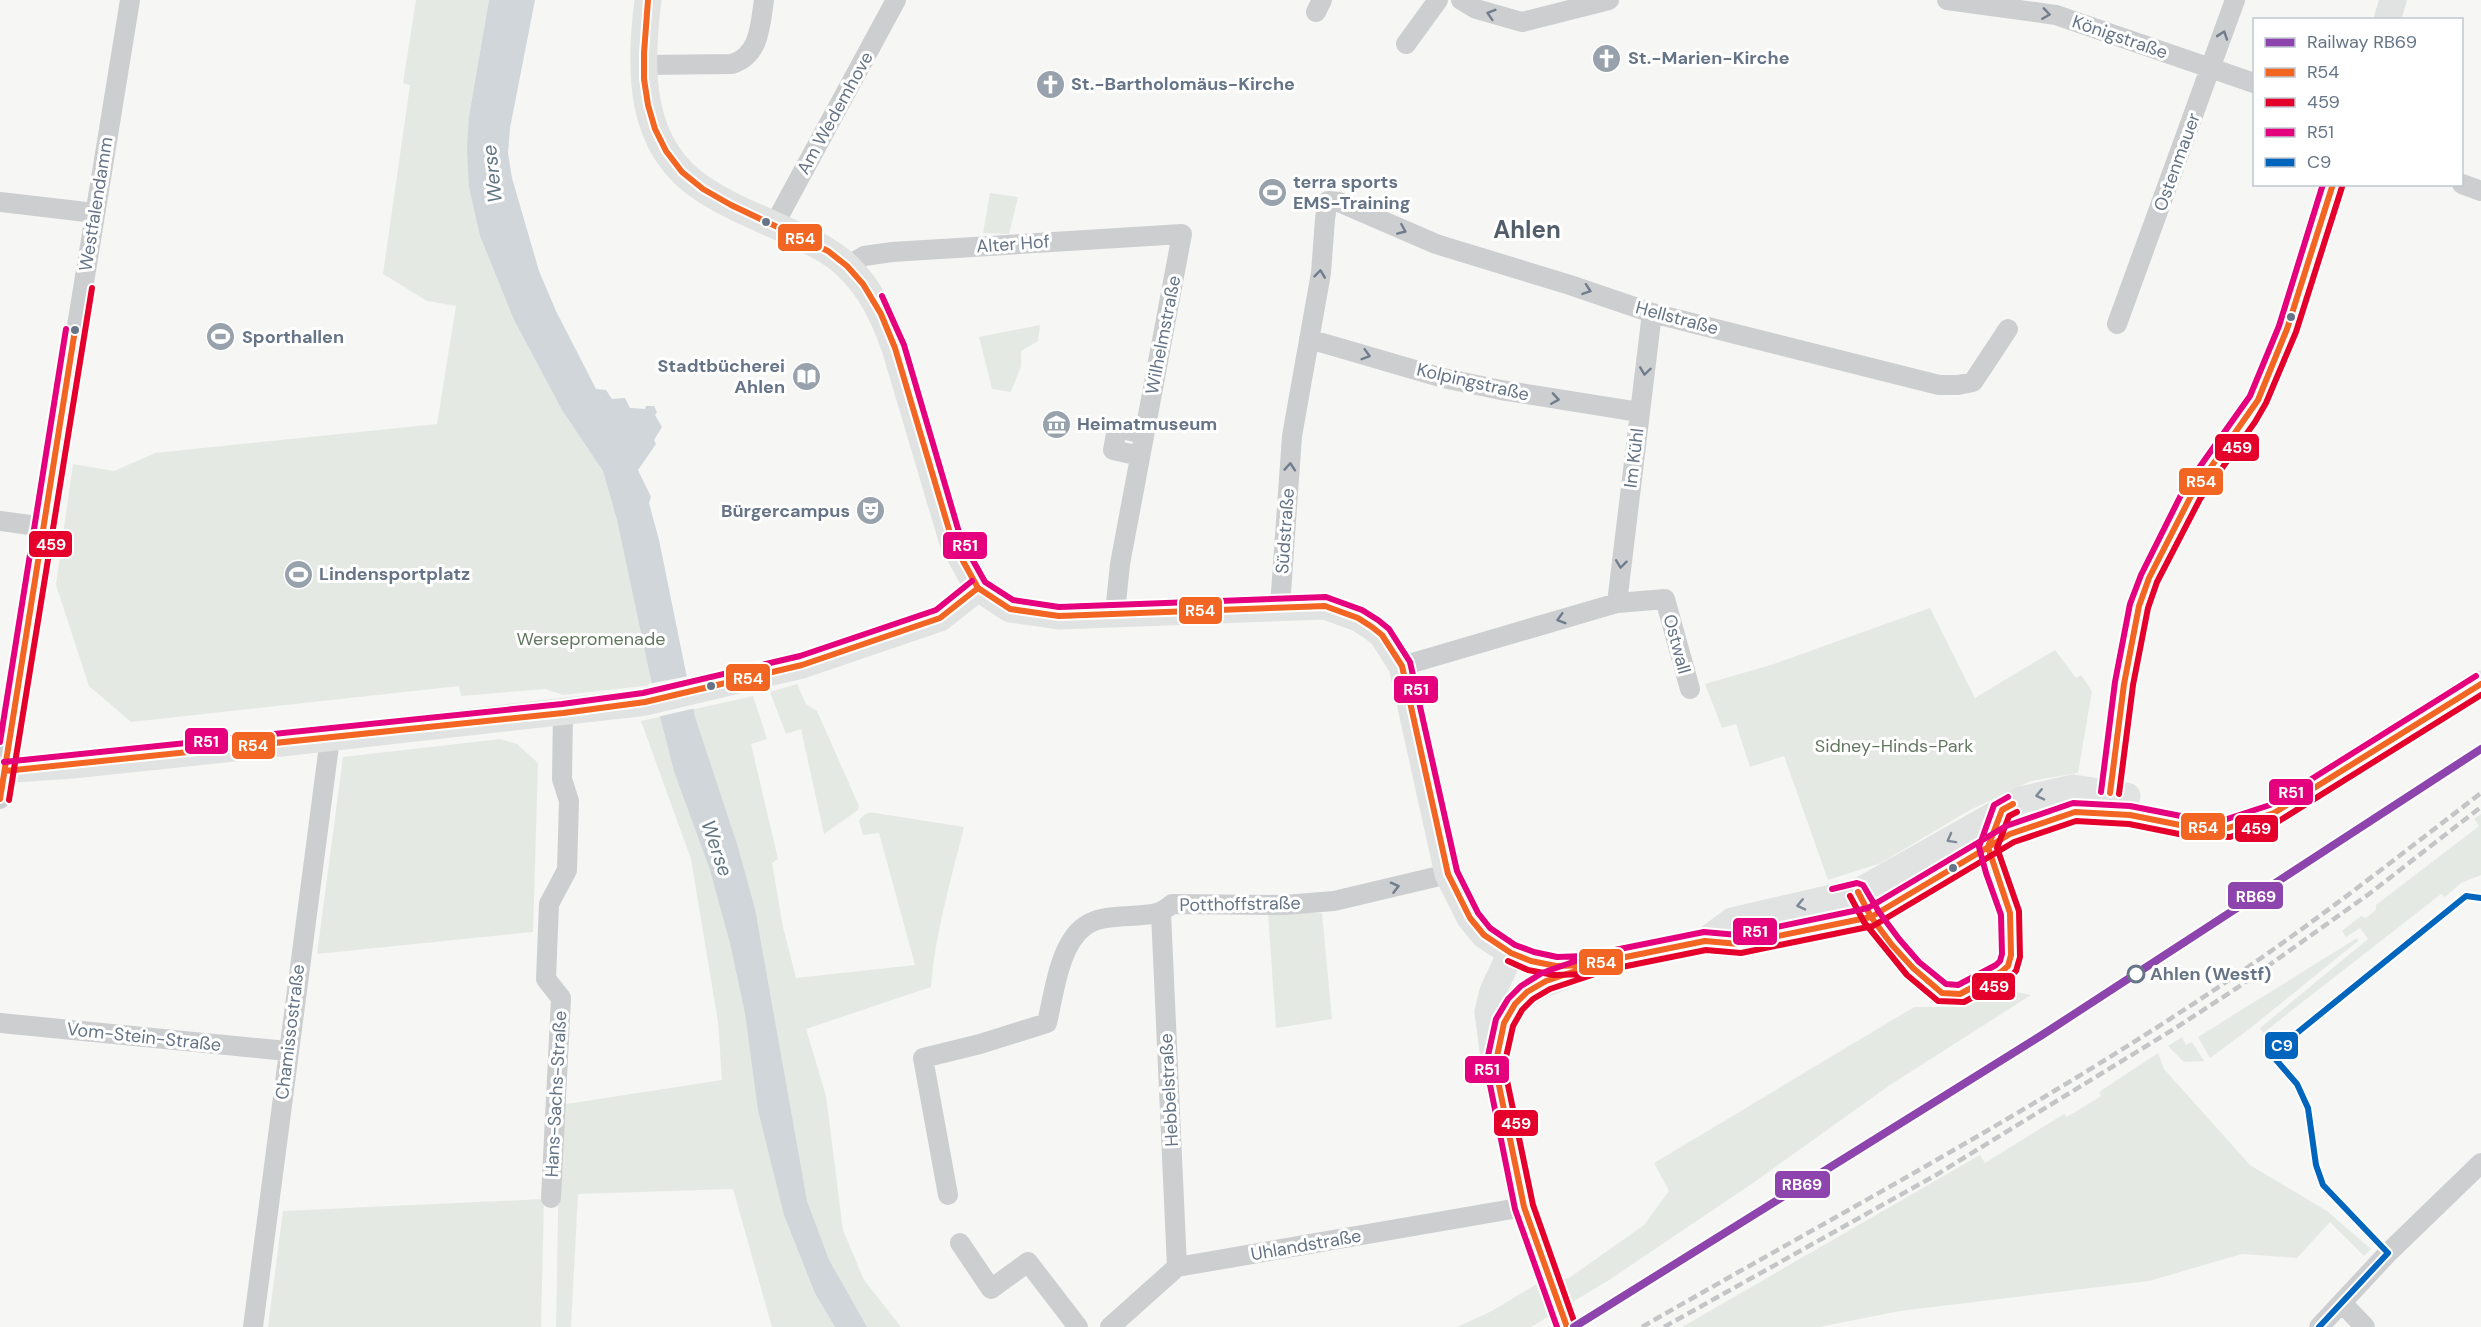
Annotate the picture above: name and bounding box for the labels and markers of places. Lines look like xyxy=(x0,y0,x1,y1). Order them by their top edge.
church icon: St.-Marien-Kirche xyxy=(1591,42,1623,74)
place label: St.-Marien-Kirche xyxy=(1628,46,1790,70)
church icon: St.-Bartholomäus-Kirche xyxy=(1034,68,1066,100)
place label: St.-Bartholomäus-Kirche xyxy=(1071,72,1295,96)
place label: terra sports EMS-Training xyxy=(1293,170,1410,215)
sports icon: terra sports EMS-Training xyxy=(1256,176,1288,208)
unlabelled marker xyxy=(760,216,772,228)
unlabelled marker xyxy=(2285,311,2297,323)
sports icon: Sporthallen xyxy=(205,321,237,353)
unlabelled marker xyxy=(69,324,81,336)
place label: Sporthallen xyxy=(242,325,344,349)
place label: Stadtbücherei Ahlen xyxy=(657,354,785,399)
library icon: Stadtbücherei Ahlen xyxy=(790,360,822,392)
museum icon: Heimatmuseum xyxy=(1040,408,1072,440)
place label: Heimatmuseum xyxy=(1077,412,1217,436)
theatre icon: Bürgercampus xyxy=(855,495,887,527)
place label: Bürgercampus xyxy=(721,499,850,523)
sports icon: Lindensportplatz xyxy=(282,558,314,590)
place label: Lindensportplatz xyxy=(319,562,470,586)
unlabelled marker xyxy=(705,680,717,692)
unlabelled marker xyxy=(1947,862,1959,874)
place label: Ahlen (Westf) xyxy=(2150,962,2271,986)
marker: Ahlen (Westf) xyxy=(2127,965,2145,983)

